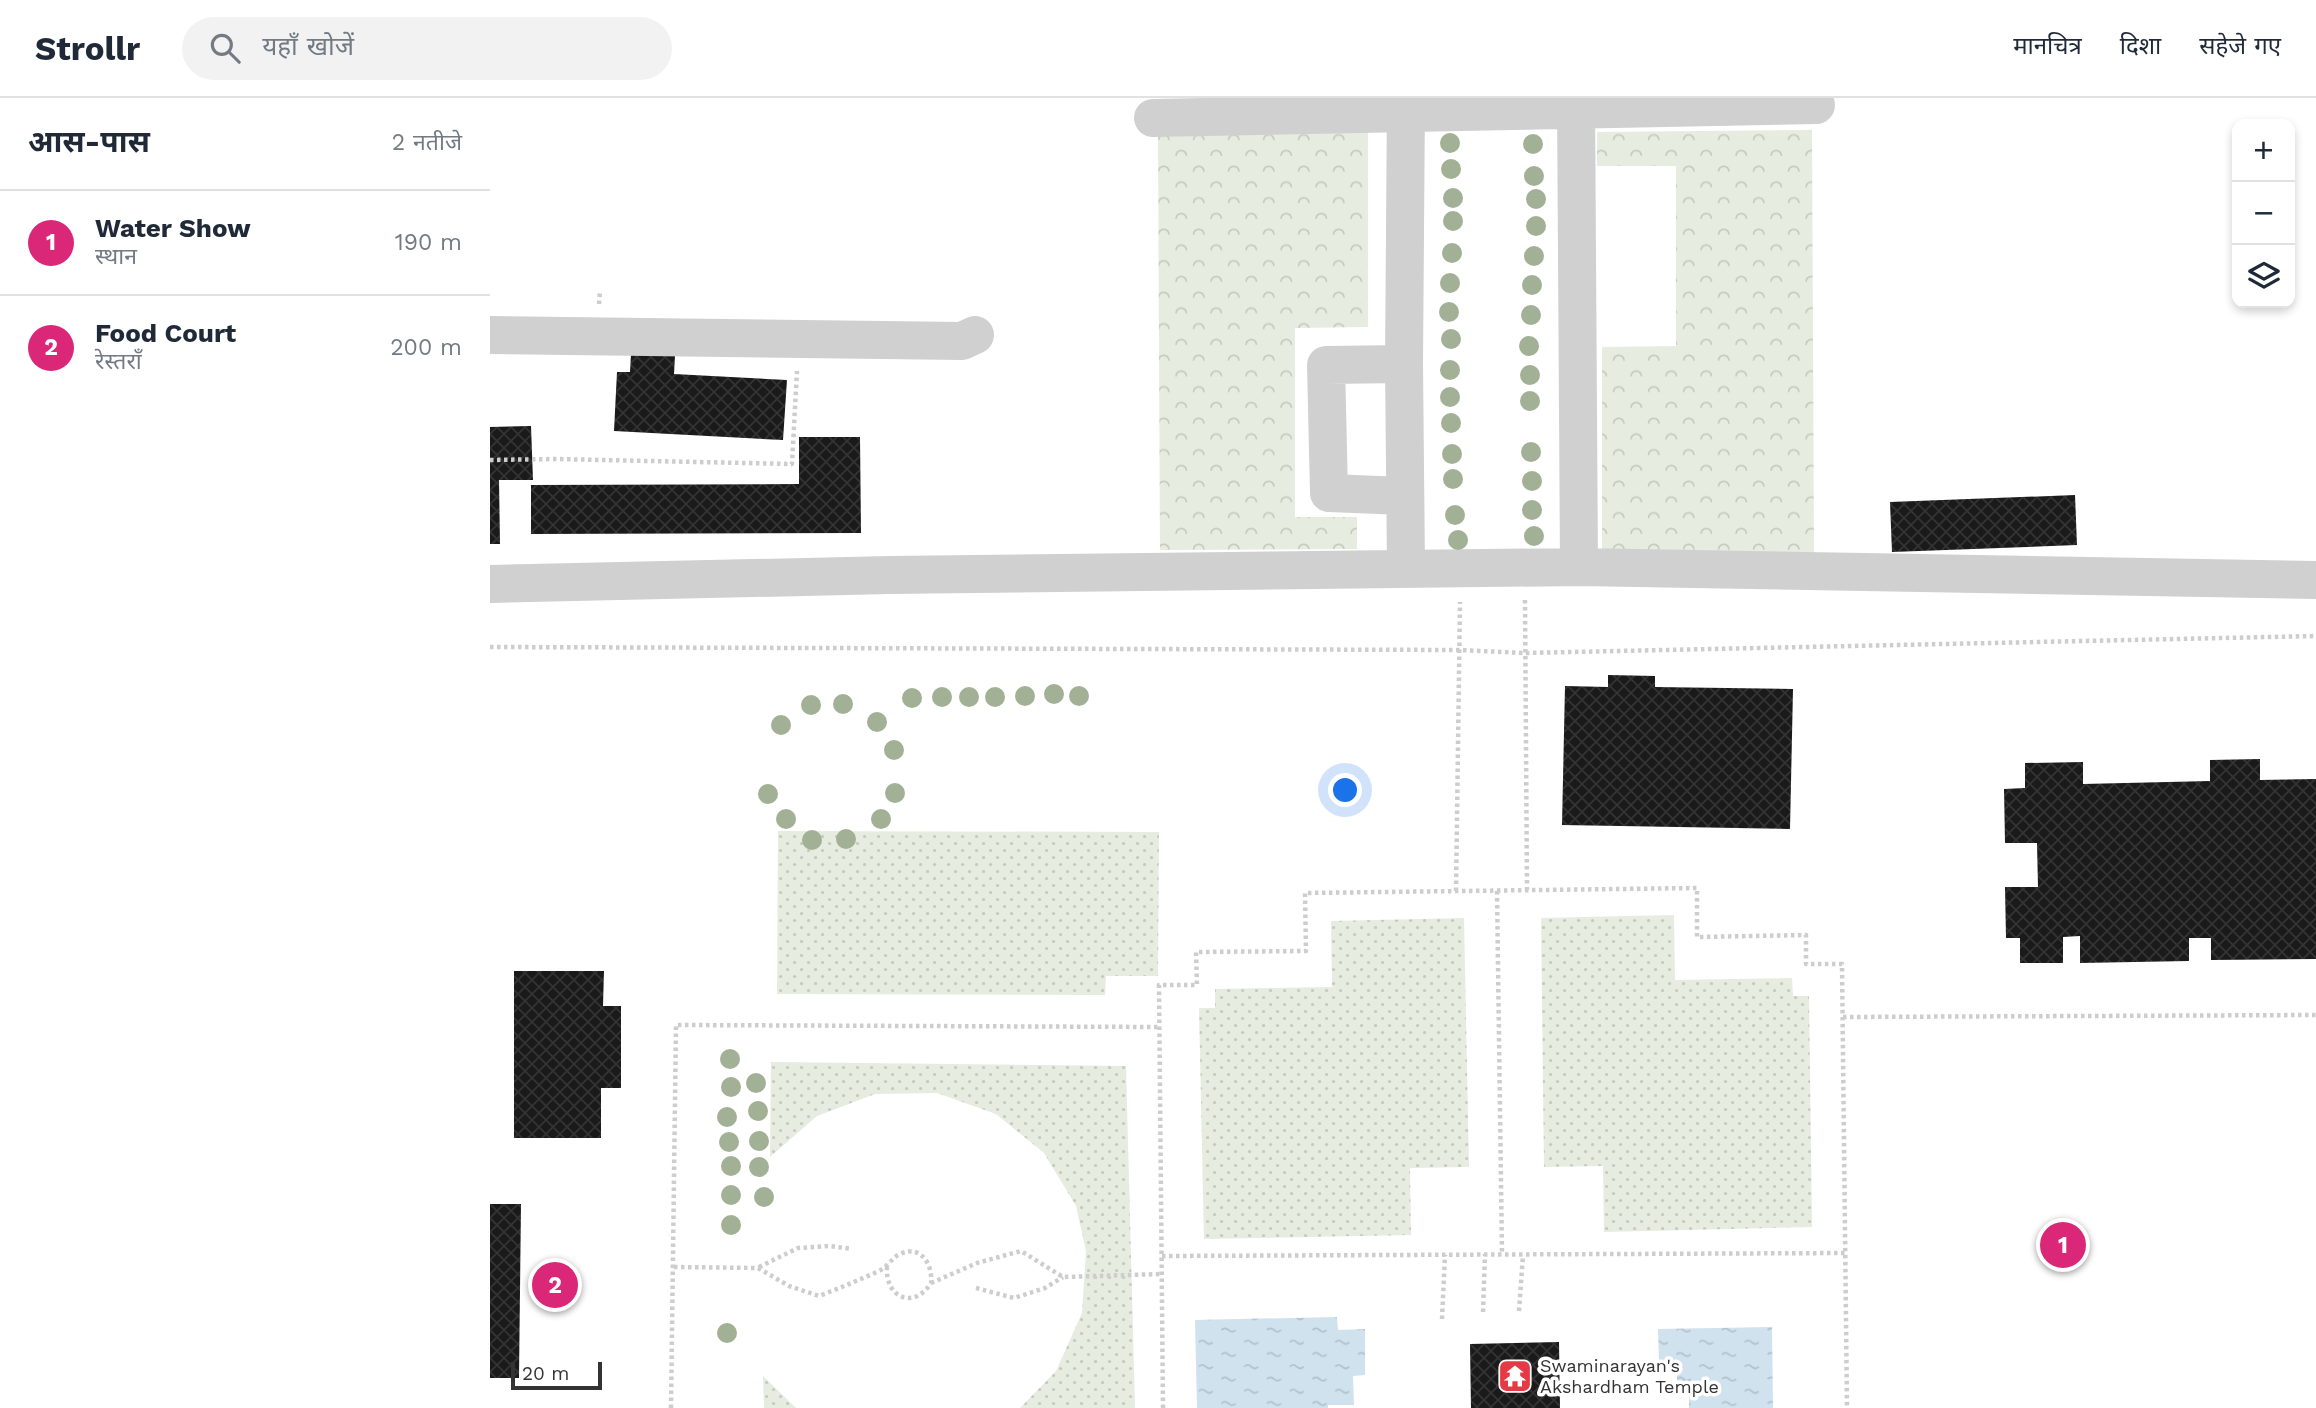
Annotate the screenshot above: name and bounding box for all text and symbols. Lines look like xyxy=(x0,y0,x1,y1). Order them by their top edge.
search box xyxy=(182,17,672,80)
text: Strollr xyxy=(35,29,140,68)
icon: search xyxy=(206,29,244,67)
text: यहाँ खोजें xyxy=(262,31,354,61)
text: मानचित्र xyxy=(2013,32,2082,60)
text: दिशा xyxy=(2120,32,2161,60)
text: सहेजे गए xyxy=(2199,32,2281,60)
map controls xyxy=(2232,119,2295,308)
button: + xyxy=(2232,119,2295,182)
text: आस-पास xyxy=(28,124,150,159)
text: 2 नतीजे xyxy=(392,129,462,156)
button: − xyxy=(2232,182,2295,245)
text: Water Show xyxy=(95,213,251,243)
text: 1 xyxy=(46,229,56,256)
text: 190 m xyxy=(395,229,462,256)
text: स्थान xyxy=(95,243,137,270)
button: layers xyxy=(2232,245,2295,308)
text: Food Court xyxy=(95,318,236,348)
text: 2 xyxy=(44,334,58,361)
text: 200 m xyxy=(390,334,462,361)
text: रेस्तराँ xyxy=(95,348,142,375)
your location xyxy=(1328,773,1362,807)
pin: 1 xyxy=(2040,1219,2086,1271)
pin: 2 xyxy=(532,1259,578,1311)
place label: Swaminarayan's Akshardham Temple xyxy=(1540,1355,1719,1397)
temple icon: Swaminarayan's Akshardham Temple xyxy=(1496,1357,1534,1395)
scale bar xyxy=(511,1359,602,1391)
text: 20 m xyxy=(522,1362,569,1385)

